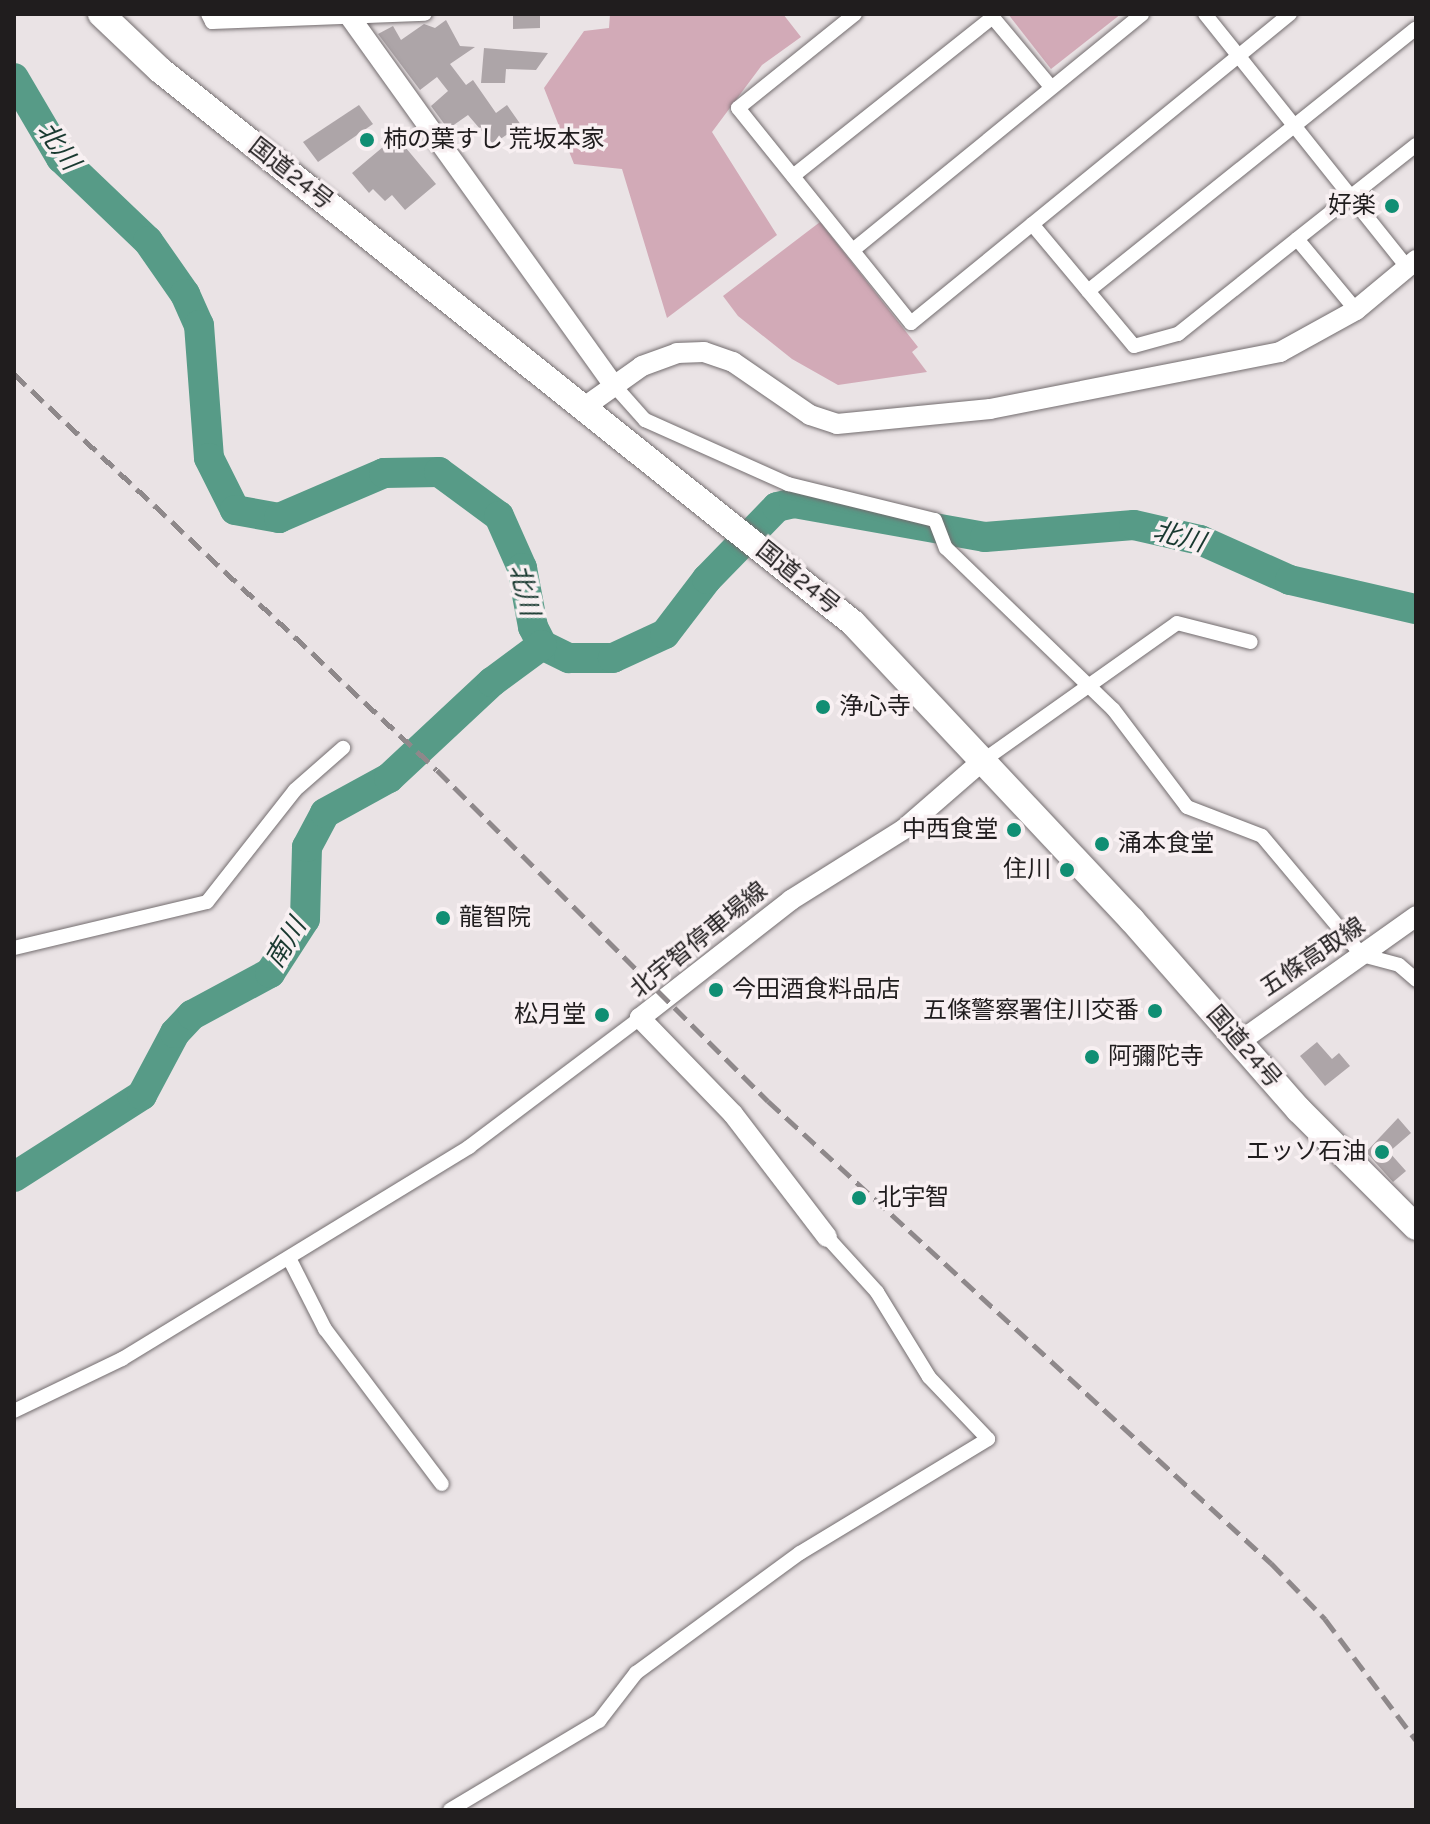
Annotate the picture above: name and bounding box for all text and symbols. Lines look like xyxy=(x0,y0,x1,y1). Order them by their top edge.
water label: 北川 xyxy=(30,116,86,176)
place label: 柿の葉すし 荒坂本家 xyxy=(383,126,605,154)
marker: 柿の葉すし 荒坂本家 xyxy=(358,131,376,149)
street label: 国道24号 xyxy=(243,132,339,216)
place label: 好楽 xyxy=(1328,192,1376,220)
marker: 好楽 xyxy=(1383,197,1401,215)
water label: 北川 xyxy=(1150,515,1208,559)
street label: 国道24号 xyxy=(750,536,846,620)
water label: 北川 xyxy=(503,561,545,619)
place label: 浄心寺 xyxy=(839,693,911,721)
marker: 浄心寺 xyxy=(814,698,832,716)
place label: 中西食堂 xyxy=(902,816,998,844)
marker: 中西食堂 xyxy=(1005,821,1023,839)
place label: 涌本食堂 xyxy=(1118,830,1214,858)
marker: 涌本食堂 xyxy=(1093,835,1111,853)
place label: 住川 xyxy=(1003,856,1051,884)
marker: 住川 xyxy=(1058,861,1076,879)
street label: 北宇智停車場線 xyxy=(625,876,773,1004)
place label: 龍智院 xyxy=(459,904,531,932)
marker: 龍智院 xyxy=(434,909,452,927)
street label: 五條高取線 xyxy=(1255,912,1371,1002)
water label: 南川 xyxy=(259,913,313,973)
place label: 今田酒食料品店 xyxy=(732,976,900,1004)
marker: 今田酒食料品店 xyxy=(707,981,725,999)
place label: 五條警察署住川交番 xyxy=(923,997,1139,1025)
street label: 国道24号 xyxy=(1201,1000,1287,1094)
place label: 松月堂 xyxy=(514,1001,586,1029)
marker: 五條警察署住川交番 xyxy=(1146,1002,1164,1020)
marker: 松月堂 xyxy=(593,1006,611,1024)
place label: 阿彌陀寺 xyxy=(1108,1043,1204,1071)
marker: 阿彌陀寺 xyxy=(1083,1048,1101,1066)
place label: エッソ石油 xyxy=(1246,1138,1366,1166)
marker: エッソ石油 xyxy=(1373,1143,1391,1161)
place label: 北宇智 xyxy=(877,1184,949,1212)
marker: 北宇智 xyxy=(848,1187,870,1209)

